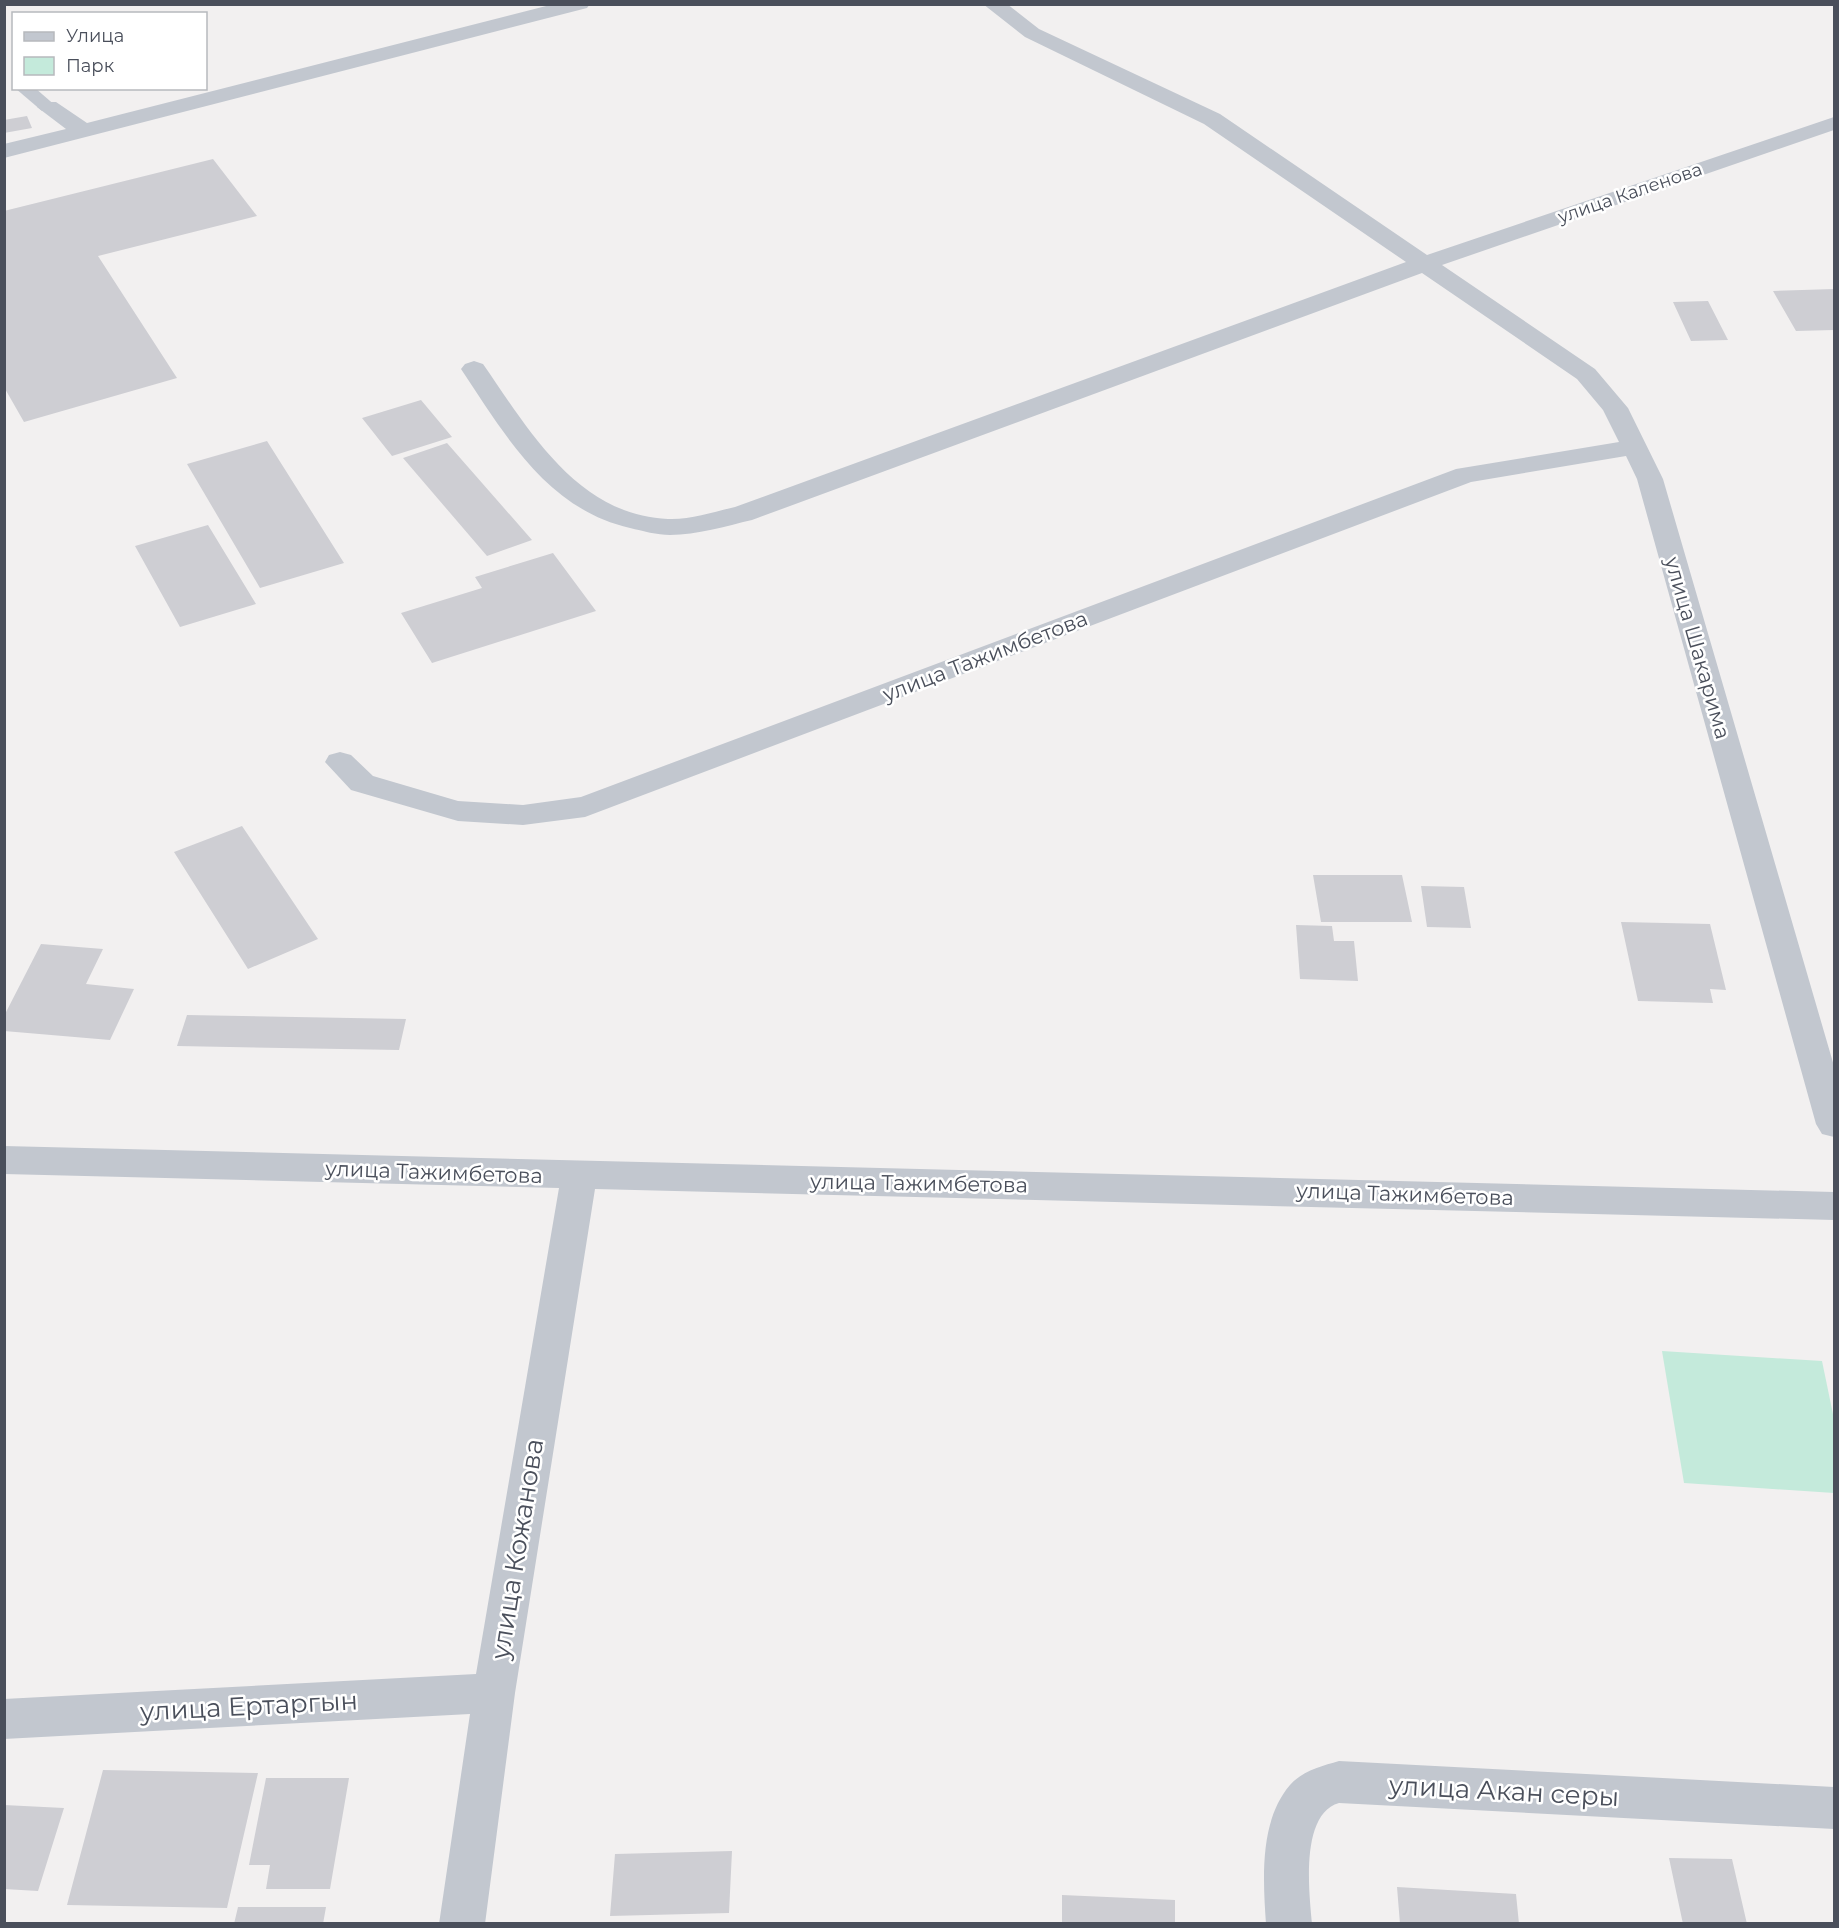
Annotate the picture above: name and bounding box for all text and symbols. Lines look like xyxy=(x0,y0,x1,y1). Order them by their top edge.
legend xyxy=(12,12,207,90)
text: Улица xyxy=(66,25,124,47)
text: Парк xyxy=(66,55,115,77)
street label: улица Каленова xyxy=(1554,158,1705,228)
street label: улица Шакарима xyxy=(1660,553,1736,742)
street label: улица Тажимбетова xyxy=(878,605,1091,707)
street label: улица Тажимбетова xyxy=(324,1156,543,1188)
street label: улица Тажимбетова xyxy=(809,1169,1028,1197)
street label: улица Тажимбетова xyxy=(1295,1178,1514,1210)
street label: улица Кожанова xyxy=(484,1436,550,1663)
street label: улица Ертаргын xyxy=(138,1684,359,1728)
street label: улица Акан серы xyxy=(1387,1769,1620,1813)

